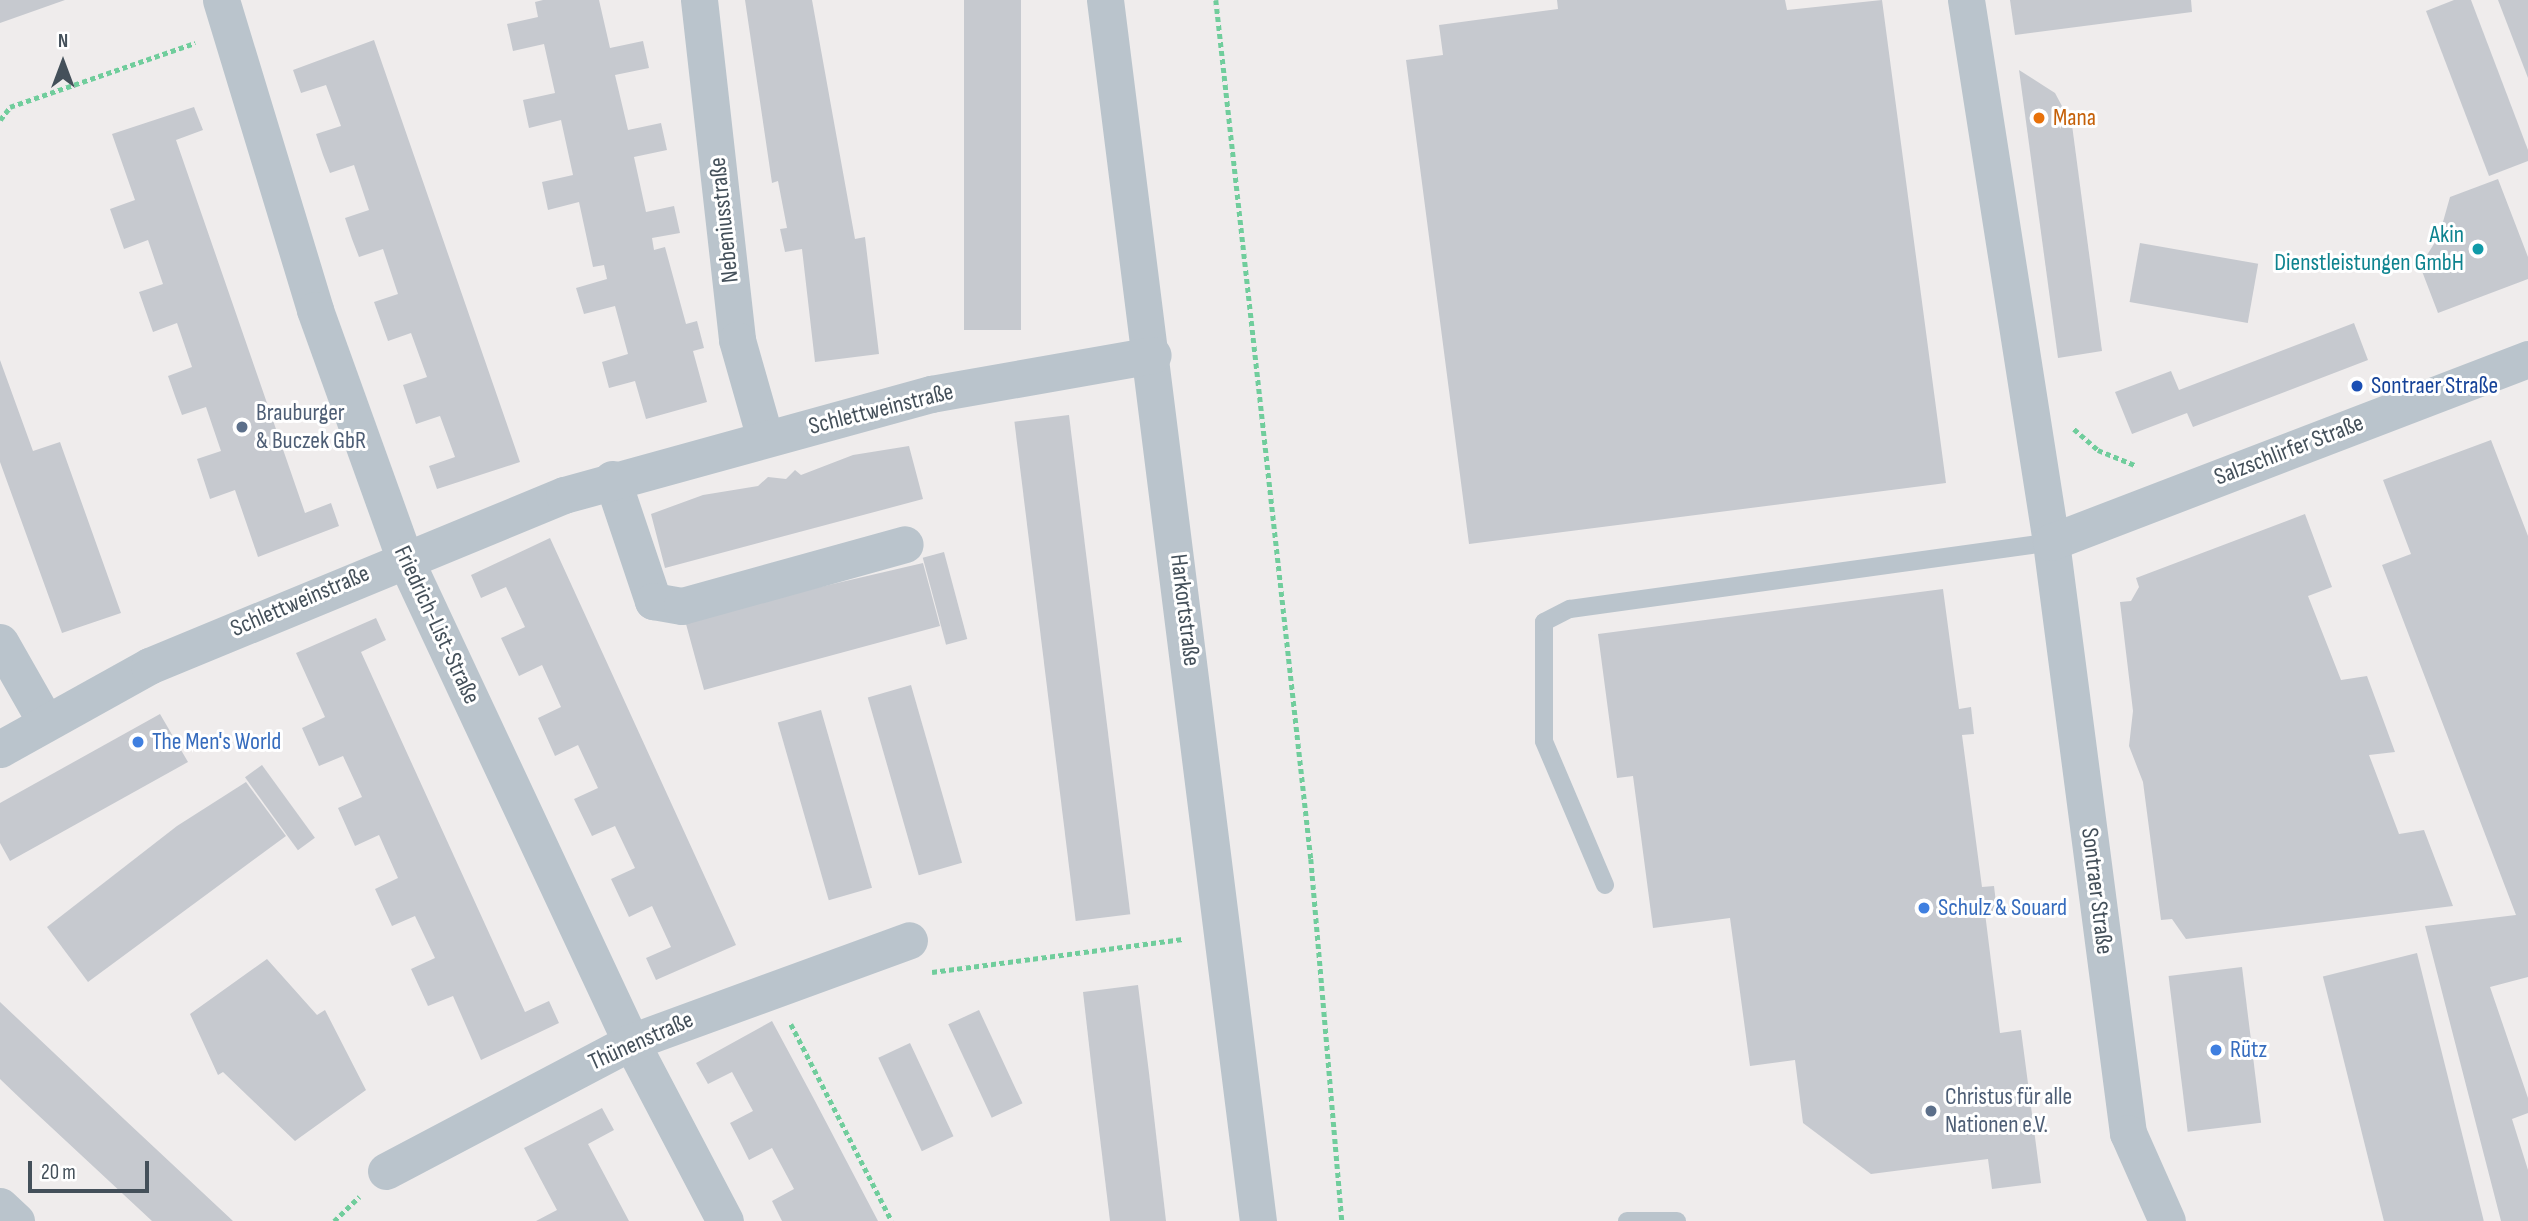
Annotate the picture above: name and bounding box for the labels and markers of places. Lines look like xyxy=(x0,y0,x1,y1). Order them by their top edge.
place label: Mana xyxy=(2053,104,2096,132)
marker: Mana xyxy=(2031,110,2047,126)
place label: Akin Dienstleistungen GmbH xyxy=(2274,221,2464,277)
marker: Akin Dienstleistungen GmbH xyxy=(2470,241,2486,257)
place label: Sontraer Straße xyxy=(2371,372,2498,400)
marker: Sontraer Straße xyxy=(2349,378,2365,394)
place label: Brauburger & Buczek GbR xyxy=(256,399,366,455)
marker: Brauburger & Buczek GbR xyxy=(234,419,250,435)
place label: The Men's World xyxy=(152,728,281,756)
marker: The Men's World xyxy=(130,734,146,750)
place label: Schulz & Souard xyxy=(1938,894,2067,922)
marker: Schulz & Souard xyxy=(1916,900,1932,916)
place label: Rütz xyxy=(2230,1036,2267,1064)
marker: Rütz xyxy=(2208,1042,2224,1058)
place label: Christus für alle Nationen e.V. xyxy=(1945,1083,2072,1139)
marker: Christus für alle Nationen e.V. xyxy=(1923,1103,1939,1119)

